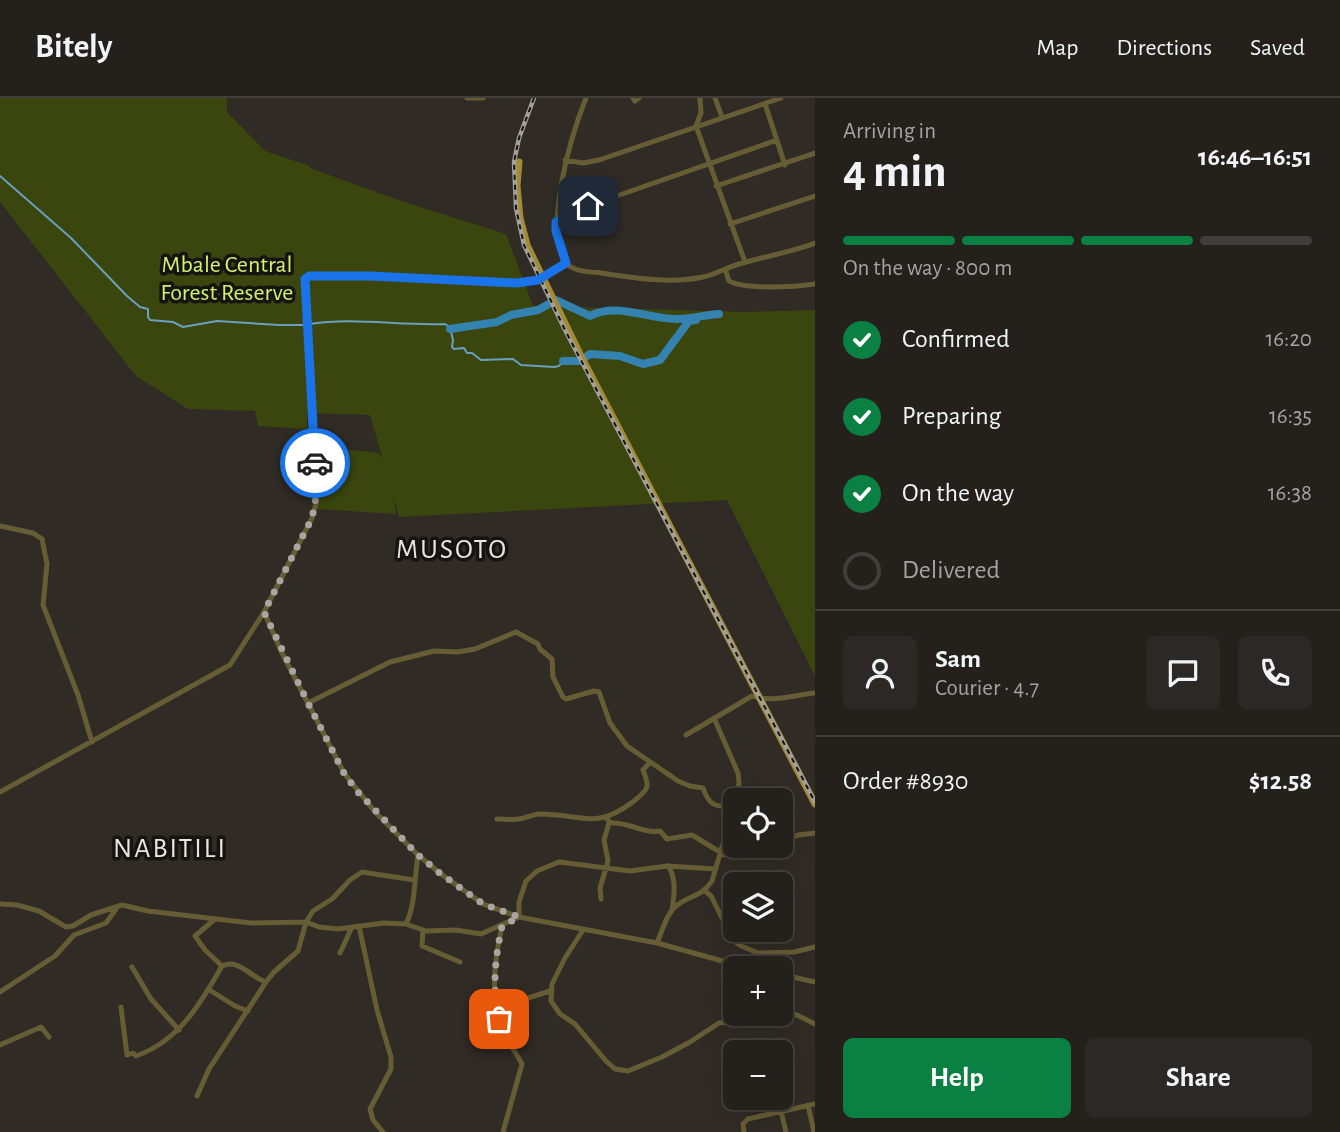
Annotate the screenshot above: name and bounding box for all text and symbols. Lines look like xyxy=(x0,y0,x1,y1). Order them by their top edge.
text: Bitely xyxy=(35,31,113,64)
text: Map xyxy=(1036,36,1078,60)
text: Directions xyxy=(1116,36,1212,60)
text: Saved xyxy=(1250,36,1305,60)
text: Arriving in xyxy=(843,120,936,143)
text: 16:46–16:51 xyxy=(1198,144,1312,170)
text: 4 min xyxy=(843,149,947,195)
pin xyxy=(558,176,618,236)
icon: home xyxy=(569,187,607,225)
park label: Mbale Central Forest Reserve xyxy=(161,253,293,305)
text: On the way · 800 m xyxy=(843,257,1013,280)
icon: check xyxy=(843,321,881,359)
text: Confirmed xyxy=(902,326,1010,352)
text: 16:20 xyxy=(1265,328,1312,351)
icon: check xyxy=(843,398,881,436)
text: Preparing xyxy=(902,403,1001,429)
text: 16:35 xyxy=(1269,405,1312,428)
courier xyxy=(280,428,350,498)
icon: car xyxy=(296,444,334,482)
icon: check xyxy=(843,475,881,513)
text: On the way xyxy=(902,480,1014,506)
text: 16:38 xyxy=(1268,482,1312,505)
district label: MUSOTO xyxy=(396,536,508,564)
text: Delivered xyxy=(902,557,1000,583)
button: person xyxy=(843,636,917,710)
button: chat xyxy=(1146,636,1220,710)
button: phone xyxy=(1238,636,1312,710)
text: Sam xyxy=(935,646,981,672)
text: Courier · 4.7 xyxy=(935,677,1039,700)
text: Order #8930 xyxy=(843,768,968,794)
text: $12.58 xyxy=(1249,768,1312,794)
map controls xyxy=(723,788,793,1110)
button: locate xyxy=(723,788,793,858)
district label: NABITILI xyxy=(113,835,227,863)
button: layers xyxy=(723,872,793,942)
button: + xyxy=(723,956,793,1026)
pin xyxy=(469,989,529,1049)
icon: bag xyxy=(480,1000,518,1038)
button: Help xyxy=(843,1038,1071,1118)
button: Share xyxy=(1085,1038,1312,1118)
button: − xyxy=(723,1040,793,1110)

